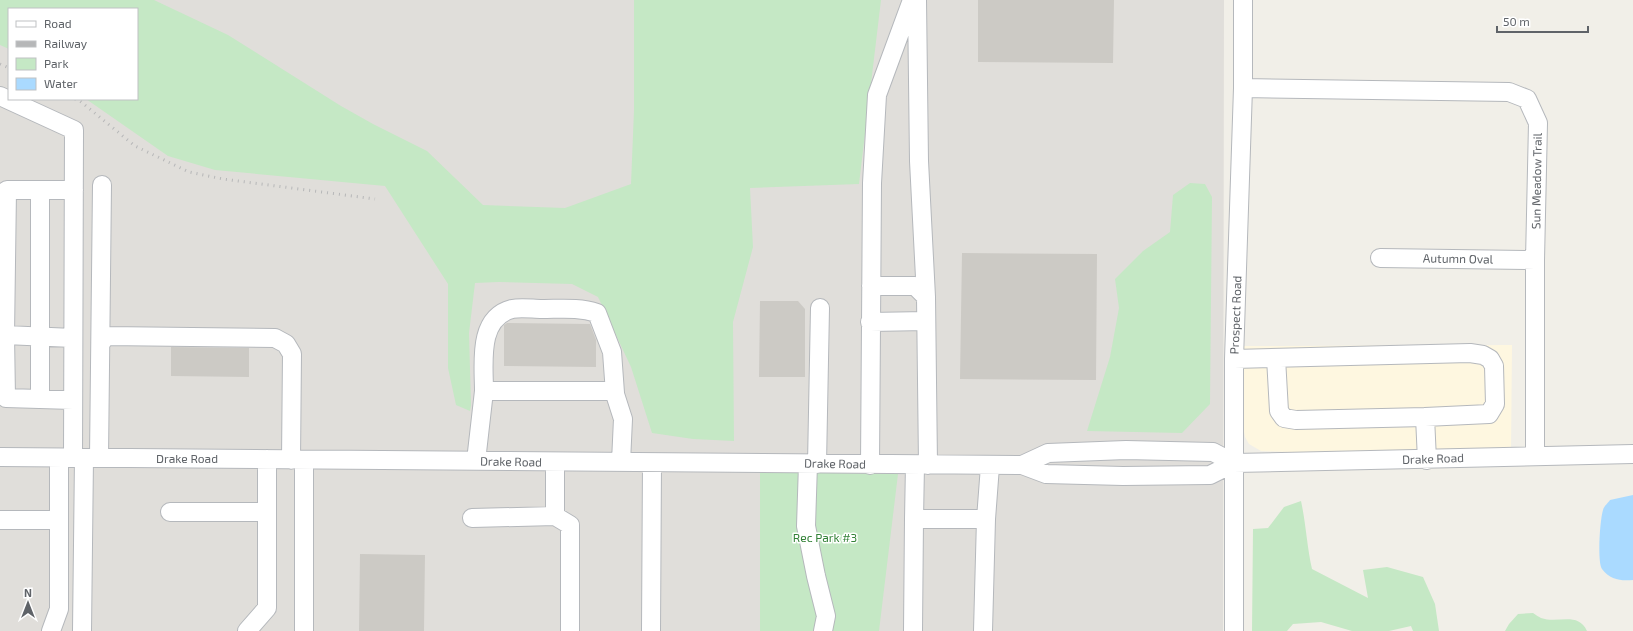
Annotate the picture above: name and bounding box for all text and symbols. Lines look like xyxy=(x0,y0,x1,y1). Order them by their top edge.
legend xyxy=(8,8,138,100)
scale bar xyxy=(1497,8,1588,34)
text: 50 m xyxy=(1503,14,1530,28)
text: Road xyxy=(44,16,72,30)
text: Railway xyxy=(44,36,88,50)
text: Park xyxy=(44,56,69,70)
text: Water xyxy=(44,76,78,90)
street label: Sun Meadow Trail xyxy=(1528,132,1544,229)
street label: Autumn Oval xyxy=(1423,250,1494,266)
street label: Prospect Road xyxy=(1227,275,1243,355)
street label: Drake Road xyxy=(1402,450,1464,466)
street label: Drake Road xyxy=(156,451,218,465)
street label: Drake Road xyxy=(480,453,542,469)
street label: Drake Road xyxy=(804,455,866,471)
park label: Rec Park #3 xyxy=(793,530,857,544)
north arrow xyxy=(8,583,48,623)
text: N xyxy=(24,586,32,599)

